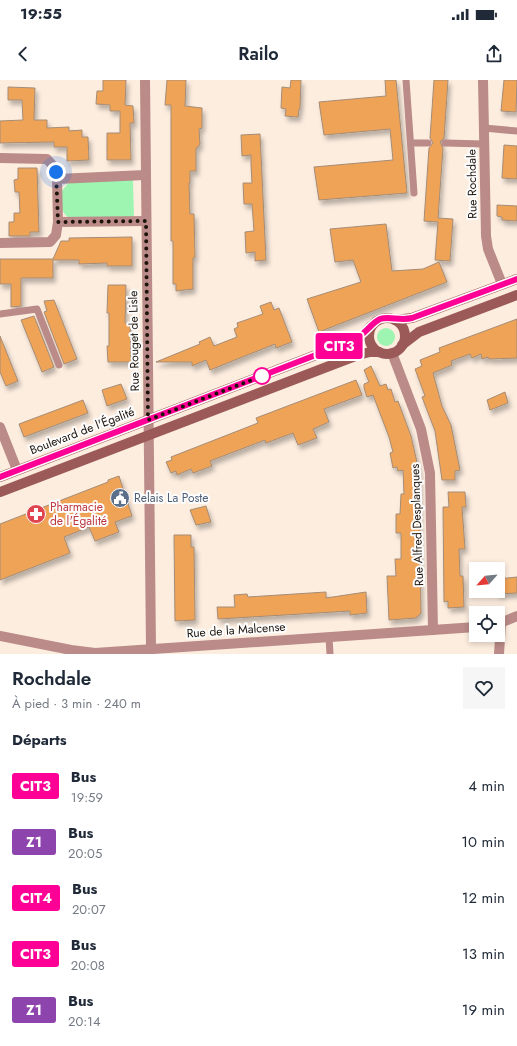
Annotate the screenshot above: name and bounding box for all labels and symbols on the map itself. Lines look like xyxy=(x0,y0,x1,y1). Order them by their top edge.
street label: Rue Rochdale xyxy=(462,149,482,219)
your location xyxy=(46,162,66,182)
street label: Rue Rouget de Lisle xyxy=(124,290,144,392)
line badge: CIT3 xyxy=(311,333,367,359)
unlabelled marker xyxy=(253,367,271,385)
street label: Boulevard de l'Égalité xyxy=(27,403,137,459)
street label: Rue Alfred Desplanques xyxy=(406,463,428,587)
public building icon: Relais La Poste xyxy=(109,487,131,509)
place label: Relais La Poste xyxy=(134,489,208,507)
place label: Pharmacie de l'Égalité xyxy=(50,498,107,530)
pharmacy icon: Pharmacie de l'Égalité xyxy=(25,503,47,525)
north arrow xyxy=(469,562,505,598)
street label: Rue de la Malcense xyxy=(186,618,286,642)

